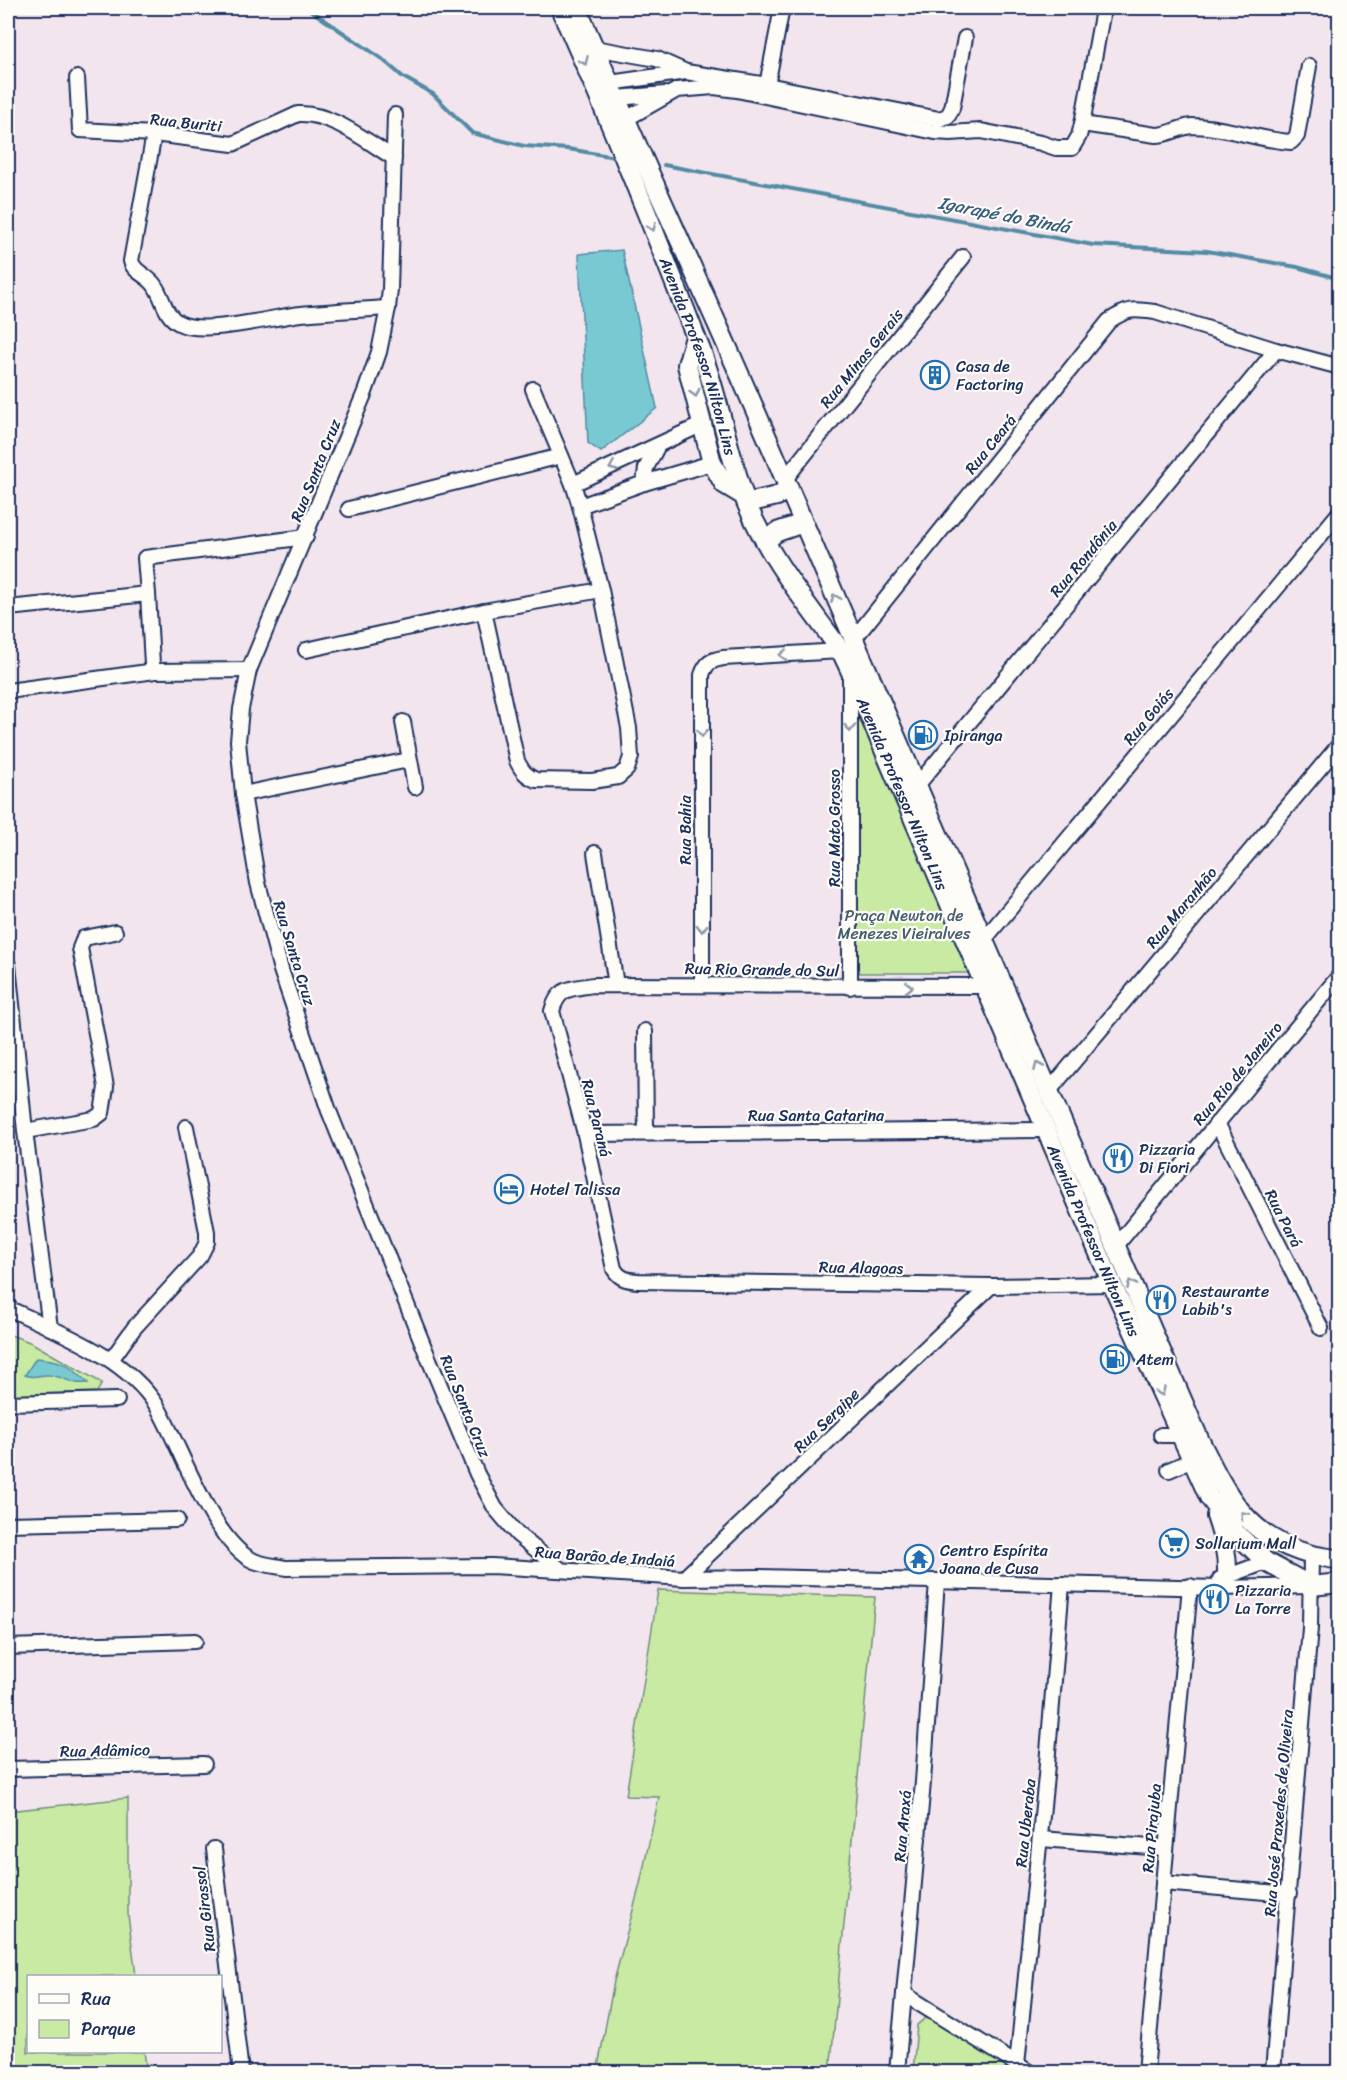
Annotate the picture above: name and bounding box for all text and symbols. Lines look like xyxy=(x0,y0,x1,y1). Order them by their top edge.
one-way arrow xyxy=(577,55,589,66)
street label: Rua Buriti xyxy=(149,104,224,141)
water label: Igarapé do Bindá xyxy=(935,186,1075,244)
one-way arrow xyxy=(645,221,657,232)
street label: Avenida Professor Nilton Lins xyxy=(650,252,745,459)
street label: Rua Minas Gerais xyxy=(812,302,911,415)
place label: Casa de Factoring xyxy=(956,352,1024,399)
building icon: Casa de Factoring xyxy=(919,359,951,391)
one-way arrow xyxy=(688,387,700,398)
street label: Rua Ceará xyxy=(957,408,1024,481)
street label: Rua Santa Cruz xyxy=(282,414,349,526)
one-way arrow xyxy=(608,460,619,472)
street label: Rua Rondônia xyxy=(1042,512,1125,604)
one-way arrow xyxy=(830,594,842,605)
one-way arrow xyxy=(778,648,787,661)
street label: Rua Goiás xyxy=(1115,680,1182,752)
street label: Avenida Professor Nilton Lins xyxy=(848,691,957,896)
fuel station icon: Ipiranga xyxy=(907,719,939,751)
place label: Ipiranga xyxy=(943,721,1003,750)
one-way arrow xyxy=(844,724,856,733)
one-way arrow xyxy=(696,729,708,738)
street label: Rua Mato Grosso xyxy=(820,769,849,887)
street label: Rua Bahia xyxy=(671,794,700,865)
street label: Rua Maranhão xyxy=(1138,860,1225,955)
street label: Rua Santa Cruz xyxy=(265,897,324,1010)
park label: Praça Newton de Menezes Vieiralves xyxy=(838,901,971,948)
one-way arrow xyxy=(696,924,708,933)
street label: Rua Rio Grande do Sul xyxy=(685,954,840,985)
one-way arrow xyxy=(904,981,913,993)
street label: Rua Rio de Janeiro xyxy=(1185,1015,1290,1132)
one-way arrow xyxy=(1033,1062,1045,1073)
street label: Rua Paraná xyxy=(573,1076,620,1160)
street label: Rua Santa Catarina xyxy=(748,1101,885,1130)
place label: Pizzaria Di Fiori xyxy=(1139,1135,1195,1182)
street label: Avenida Professor Nilton Lins xyxy=(1038,1138,1148,1342)
restaurant icon: Pizzaria Di Fiori xyxy=(1102,1142,1134,1174)
hotel icon: Hotel Talissa xyxy=(493,1173,525,1205)
place label: Hotel Talissa xyxy=(530,1175,621,1204)
street label: Rua Pará xyxy=(1256,1184,1311,1253)
street label: Rua Alagoas xyxy=(819,1252,904,1283)
place label: Restaurante Labib's xyxy=(1182,1277,1269,1324)
one-way arrow xyxy=(1127,1279,1139,1290)
restaurant icon: Restaurante Labib's xyxy=(1145,1284,1177,1316)
fuel station icon: Atem xyxy=(1099,1343,1131,1375)
place label: Atem xyxy=(1135,1345,1174,1374)
street label: Rua Santa Cruz xyxy=(432,1350,499,1462)
street label: Rua Sergipe xyxy=(786,1381,867,1460)
one-way arrow xyxy=(1154,1385,1166,1396)
one-way arrow xyxy=(1240,1511,1251,1522)
supermarket icon: Sollarium Mall xyxy=(1158,1527,1190,1559)
place label: Sollarium Mall xyxy=(1195,1529,1297,1558)
place label: Centro Espírita Joana de Cusa xyxy=(939,1536,1049,1583)
street label: Rua Barão de Indaiá xyxy=(534,1537,676,1576)
temple icon: Centro Espírita Joana de Cusa xyxy=(903,1543,935,1575)
place label: Pizzaria La Torre xyxy=(1235,1576,1291,1623)
restaurant icon: Pizzaria La Torre xyxy=(1198,1583,1230,1615)
street label: Rua José Praxedes de Oliveira xyxy=(1255,1707,1302,1918)
street label: Rua Adâmico xyxy=(60,1735,150,1766)
street label: Rua Uberaba xyxy=(1006,1776,1045,1869)
street label: Rua Pirajuba xyxy=(1133,1782,1170,1874)
street label: Rua Araxá xyxy=(885,1789,920,1863)
street label: Rua Girassol xyxy=(185,1864,224,1953)
legend xyxy=(27,1975,222,2053)
text: Rua xyxy=(81,1983,112,2015)
text: Parque xyxy=(81,2013,136,2045)

